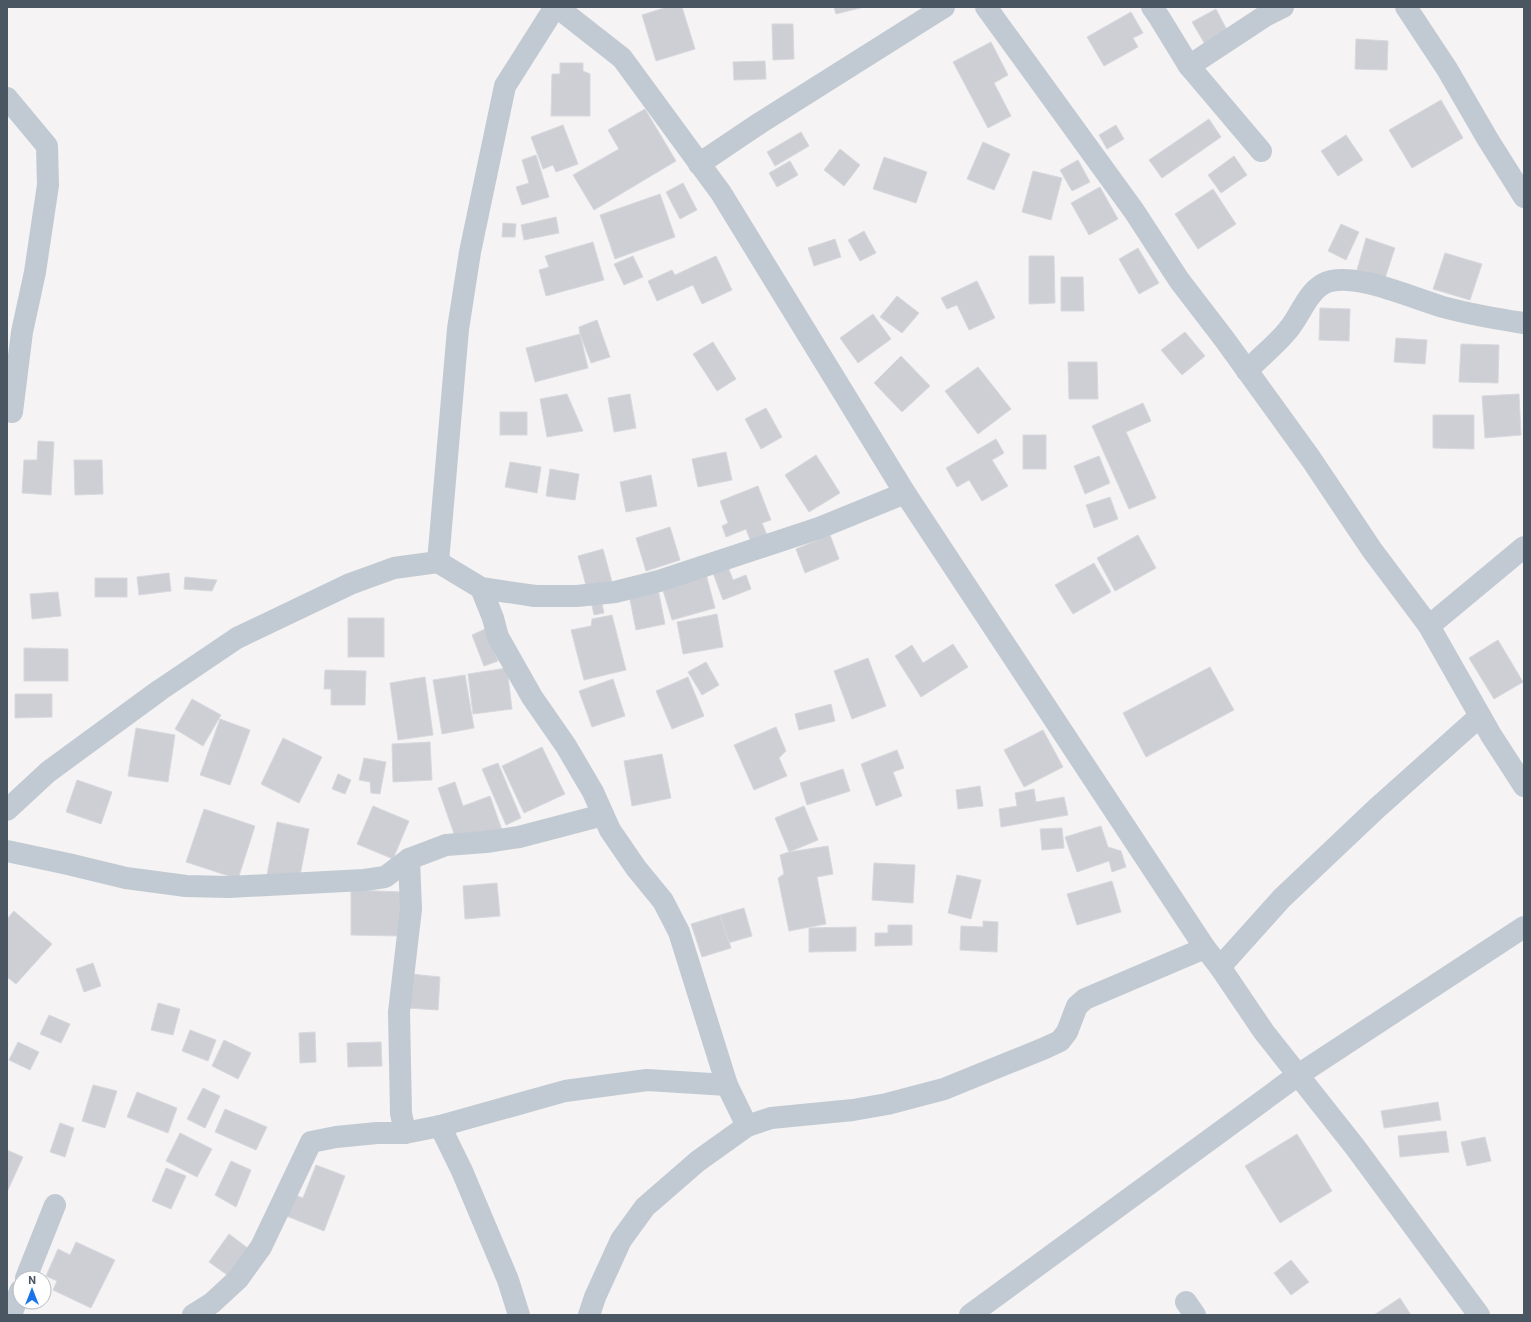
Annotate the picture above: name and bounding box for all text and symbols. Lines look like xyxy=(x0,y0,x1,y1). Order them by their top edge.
north arrow xyxy=(12,1270,52,1310)
text: N xyxy=(28,1274,36,1287)

